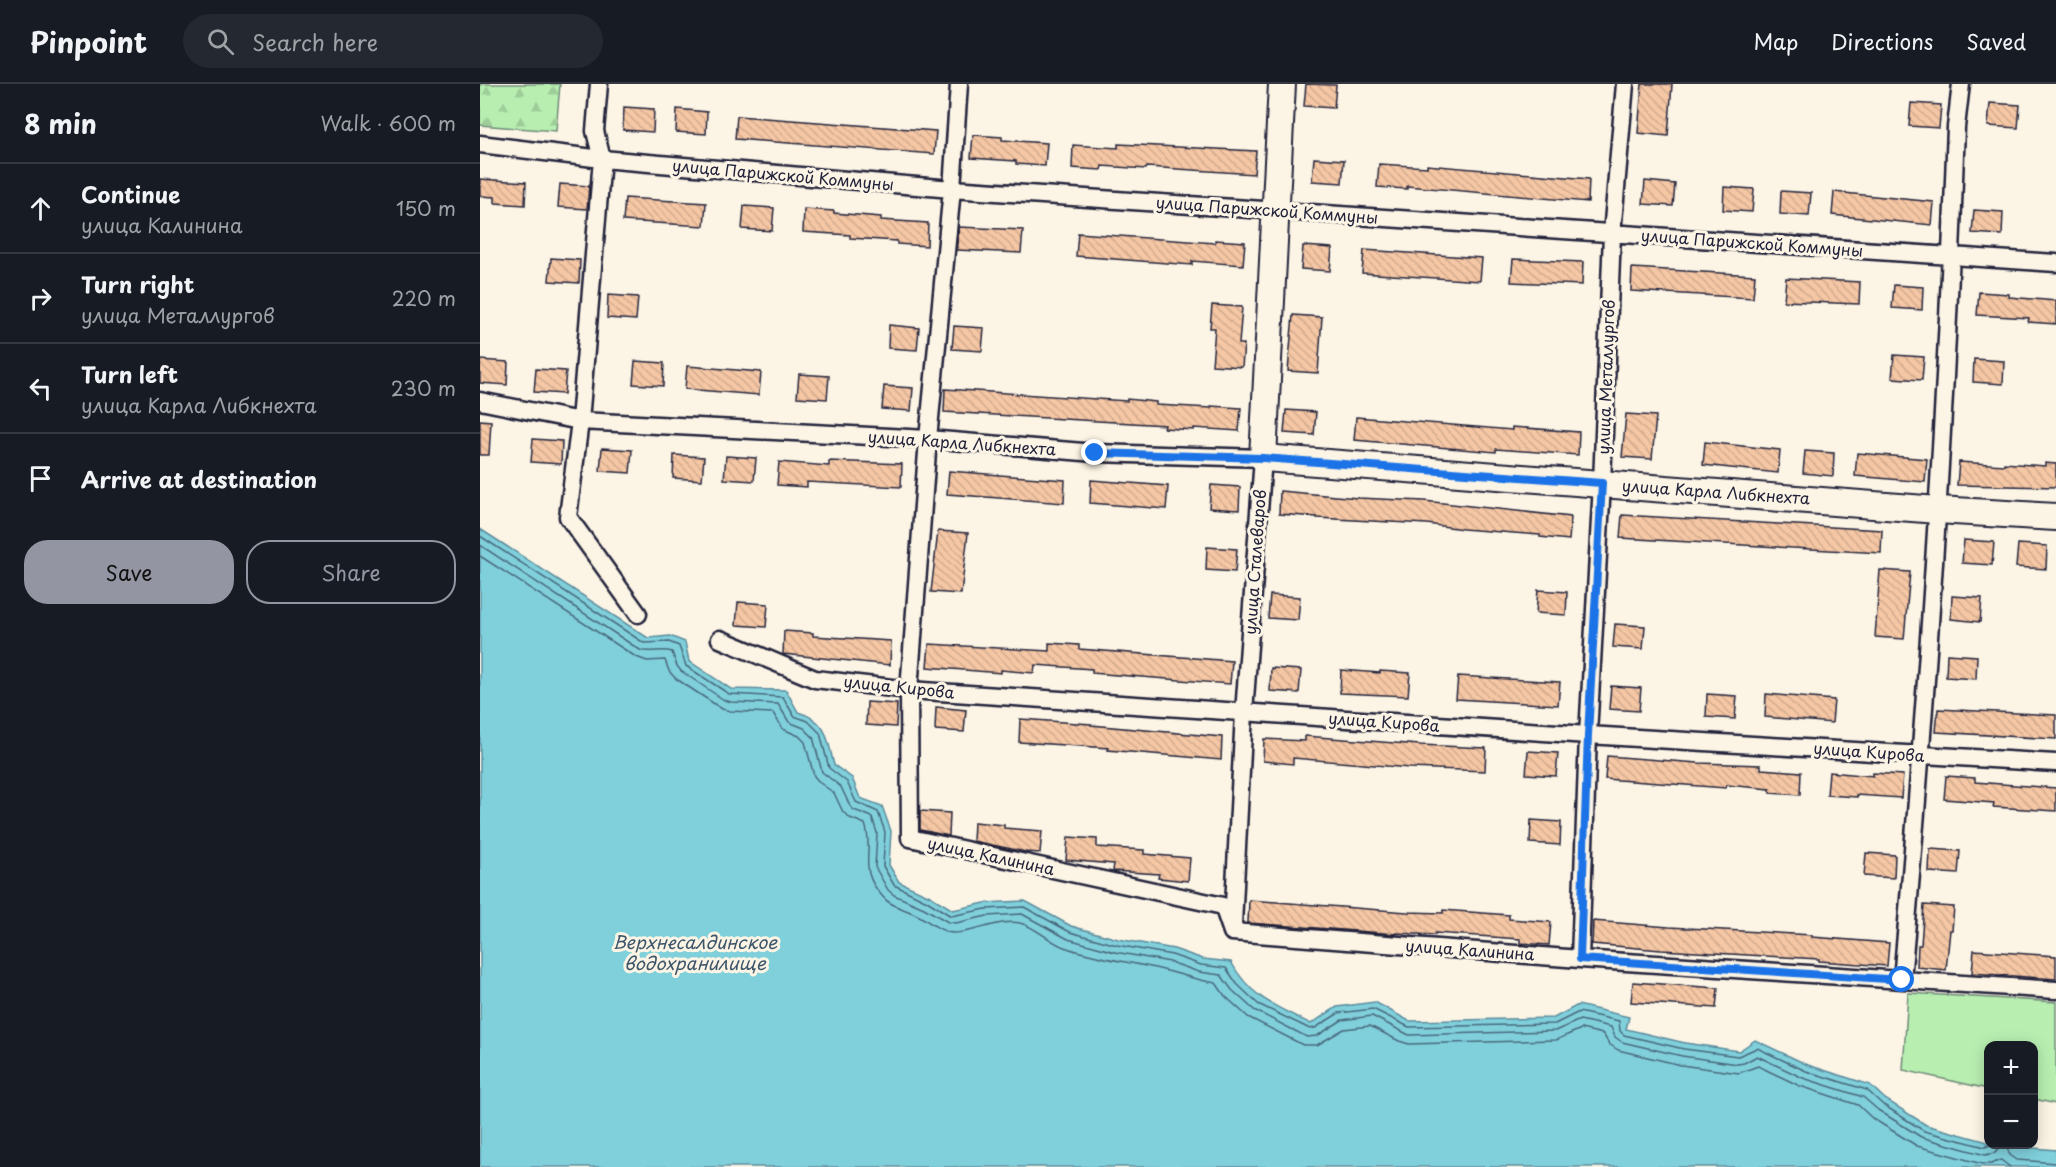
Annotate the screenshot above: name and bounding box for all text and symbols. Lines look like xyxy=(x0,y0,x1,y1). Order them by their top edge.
search box xyxy=(183,14,603,68)
text: Pinpoint xyxy=(30,20,147,63)
icon: search xyxy=(204,25,237,58)
text: Search here xyxy=(252,25,378,58)
text: Map xyxy=(1753,25,1798,57)
text: Directions xyxy=(1831,25,1933,57)
text: Saved xyxy=(1966,25,2026,57)
text: 8 min xyxy=(24,104,97,143)
text: Walk · 600 m xyxy=(320,108,456,138)
street label: улица Парижской Коммуны xyxy=(671,152,895,196)
text: Continue xyxy=(81,177,180,210)
street label: улица Парижской Коммуны xyxy=(1155,189,1379,229)
icon: ahead xyxy=(24,192,57,225)
text: 150 m xyxy=(396,193,456,223)
text: улица Калинина xyxy=(81,210,243,240)
street label: улица Парижской Коммуны xyxy=(1640,222,1864,262)
text: Turn right xyxy=(81,267,194,300)
icon: right xyxy=(24,282,57,315)
text: 220 m xyxy=(392,283,456,313)
street label: улица Металлургов xyxy=(1590,299,1620,455)
text: улица Металлургов xyxy=(81,300,275,330)
text: Turn left xyxy=(81,357,178,390)
icon: left xyxy=(24,372,57,405)
text: 230 m xyxy=(391,373,456,403)
text: улица Карла Либкнехта xyxy=(81,390,317,420)
street label: улица Карла Либкнехта xyxy=(867,423,1057,461)
route end xyxy=(1081,439,1107,465)
icon: arrive xyxy=(24,462,57,495)
text: Arrive at destination xyxy=(81,462,317,495)
street label: улица Карла Либкнехта xyxy=(1621,472,1811,510)
street label: улица Сталеваров xyxy=(1237,489,1271,635)
button: Save xyxy=(24,540,234,604)
button: Share xyxy=(246,540,456,604)
street label: улица Кирова xyxy=(842,668,956,704)
street label: улица Кирова xyxy=(1328,705,1441,737)
street label: улица Кирова xyxy=(1813,735,1926,767)
street label: улица Калинина xyxy=(925,830,1057,880)
water label: Верхнесалдинское водохранилище xyxy=(613,928,778,976)
street label: улица Калинина xyxy=(1405,933,1535,965)
route start xyxy=(1888,966,1914,992)
map controls xyxy=(1984,1041,2038,1149)
button: + xyxy=(1984,1041,2038,1095)
button: − xyxy=(1984,1095,2038,1149)

